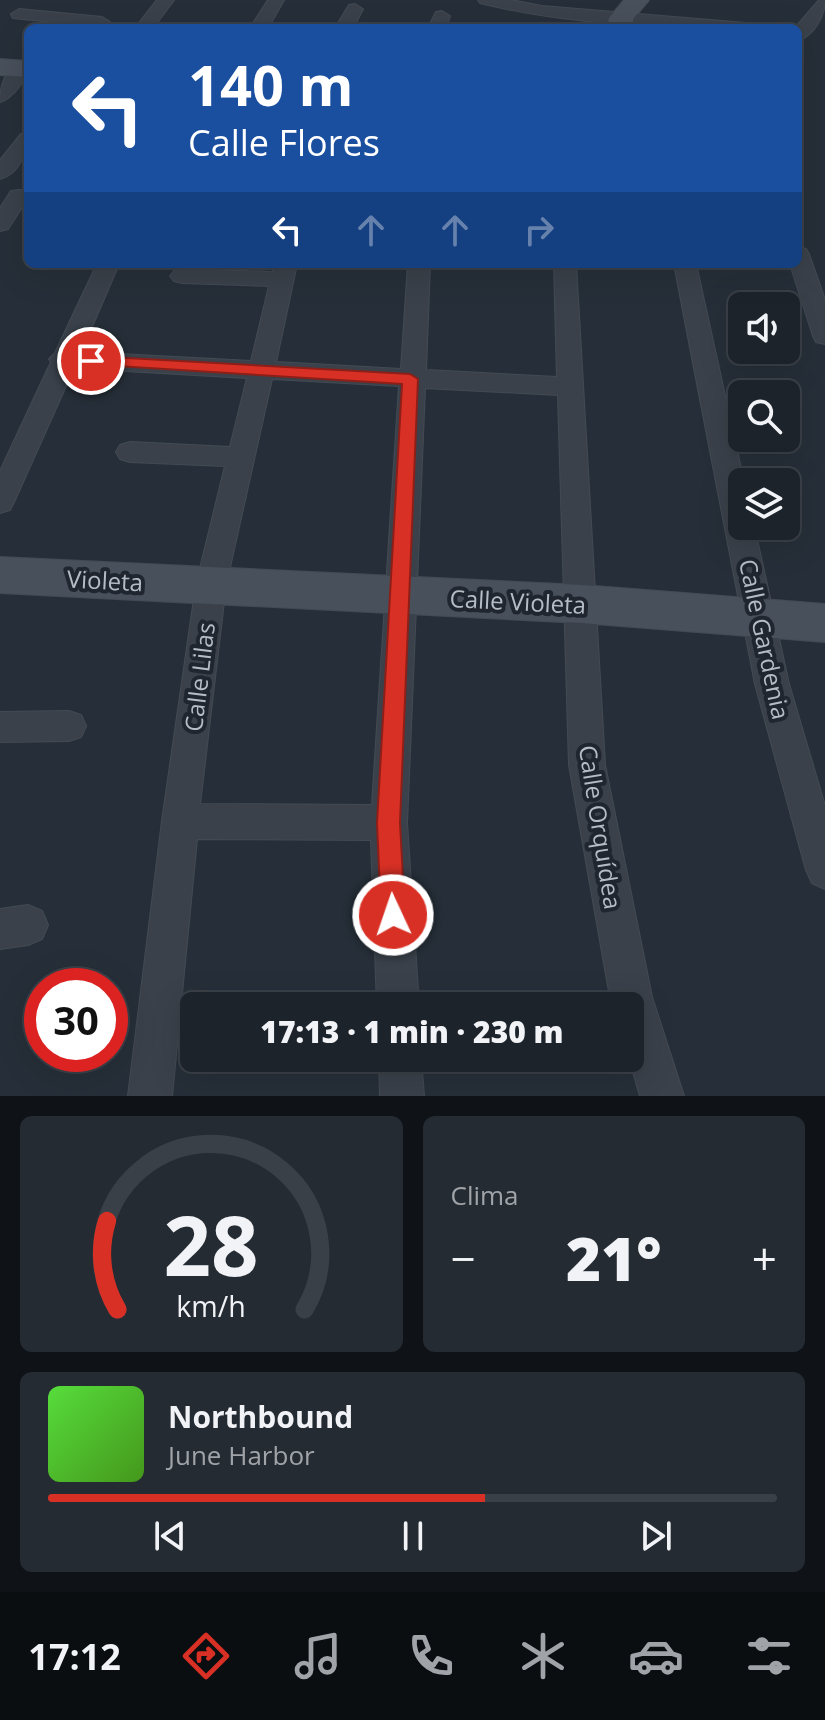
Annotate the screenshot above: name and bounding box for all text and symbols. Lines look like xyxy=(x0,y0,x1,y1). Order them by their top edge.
text: 140 m xyxy=(188,46,354,122)
icon: left xyxy=(56,56,160,160)
text: Calle Flores xyxy=(188,118,380,167)
icon: left xyxy=(265,208,309,252)
icon: ahead xyxy=(349,208,393,252)
icon: ahead xyxy=(433,208,477,252)
icon: right xyxy=(517,208,561,252)
map controls xyxy=(728,292,800,540)
button: sound xyxy=(728,292,800,364)
pin xyxy=(57,327,125,395)
icon: arrive xyxy=(69,339,113,383)
button: search xyxy=(728,380,800,452)
button: layers xyxy=(728,468,800,540)
street label: Calle Gardenia xyxy=(732,556,798,722)
street label: Violeta xyxy=(66,562,144,598)
street label: Calle Violeta xyxy=(449,581,587,621)
street label: Calle Lilas xyxy=(176,621,222,733)
street label: Calle Orquídea xyxy=(572,743,630,911)
position arrow xyxy=(351,873,435,957)
speed limit sign: 30 xyxy=(24,968,128,1072)
text: 17:13 · 1 min · 230 m xyxy=(260,1011,564,1052)
text: Clima xyxy=(451,1177,519,1213)
text: 28 xyxy=(164,1187,259,1300)
text: 21° xyxy=(566,1217,662,1299)
text: − xyxy=(451,1228,476,1288)
text: + xyxy=(752,1228,777,1288)
text: km/h xyxy=(177,1286,246,1325)
text: Northbound xyxy=(168,1396,353,1437)
text: June Harbor xyxy=(168,1437,315,1473)
icon: previous xyxy=(148,1514,192,1558)
icon: pause xyxy=(391,1514,435,1558)
icon: next xyxy=(634,1514,678,1558)
icon: directions xyxy=(178,1628,234,1684)
icon: music xyxy=(290,1628,346,1684)
icon: phone xyxy=(403,1628,459,1684)
icon: climate xyxy=(515,1628,571,1684)
icon: car xyxy=(628,1628,684,1684)
icon: filters xyxy=(741,1628,797,1684)
text: 17:12 xyxy=(28,1632,121,1681)

